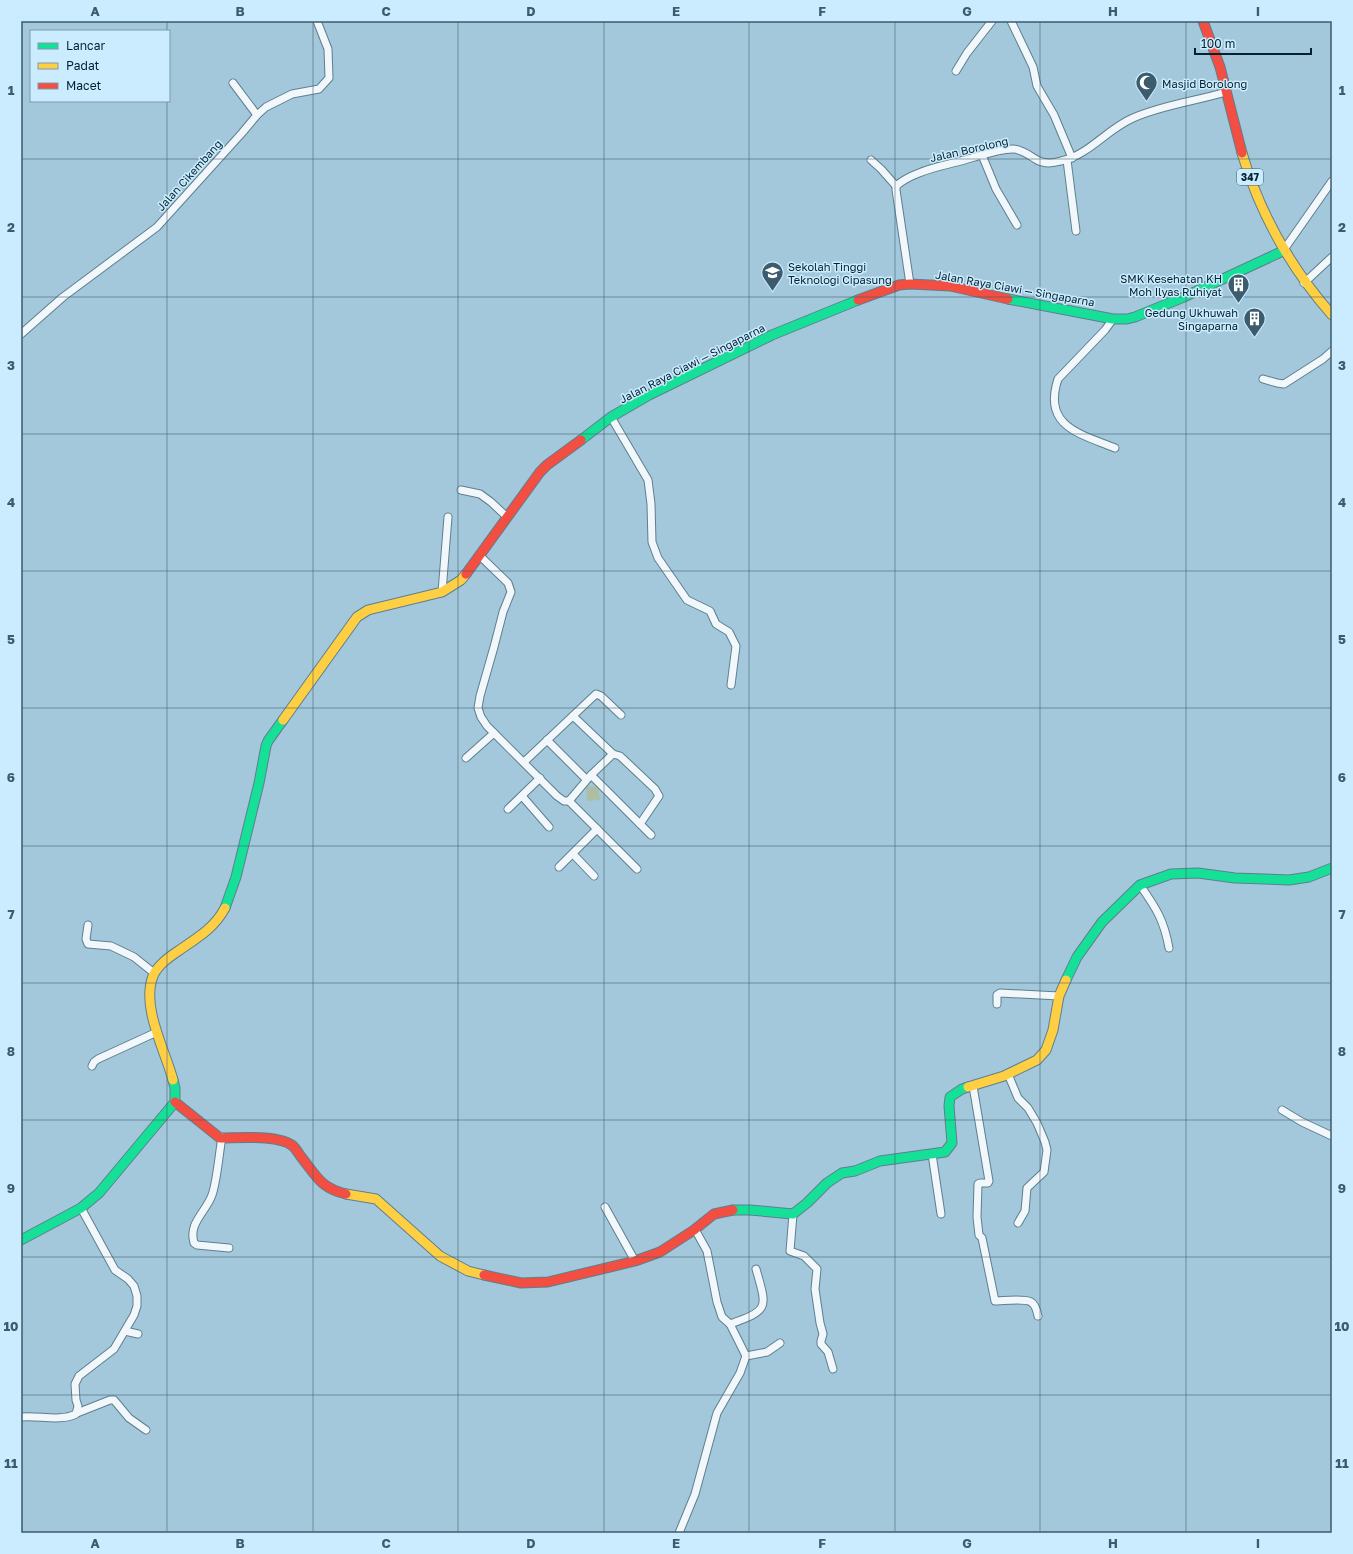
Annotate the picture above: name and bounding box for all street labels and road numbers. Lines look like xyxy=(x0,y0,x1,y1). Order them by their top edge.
street label: Jalan Borolong xyxy=(929,134,1009,164)
street label: Jalan Cikembang xyxy=(154,137,224,213)
road number: 347 xyxy=(1237,169,1263,185)
street label: Jalan Raya Ciawi — Singaparna xyxy=(934,268,1096,308)
street label: Jalan Raya Ciawi — Singaparna xyxy=(617,321,767,405)

